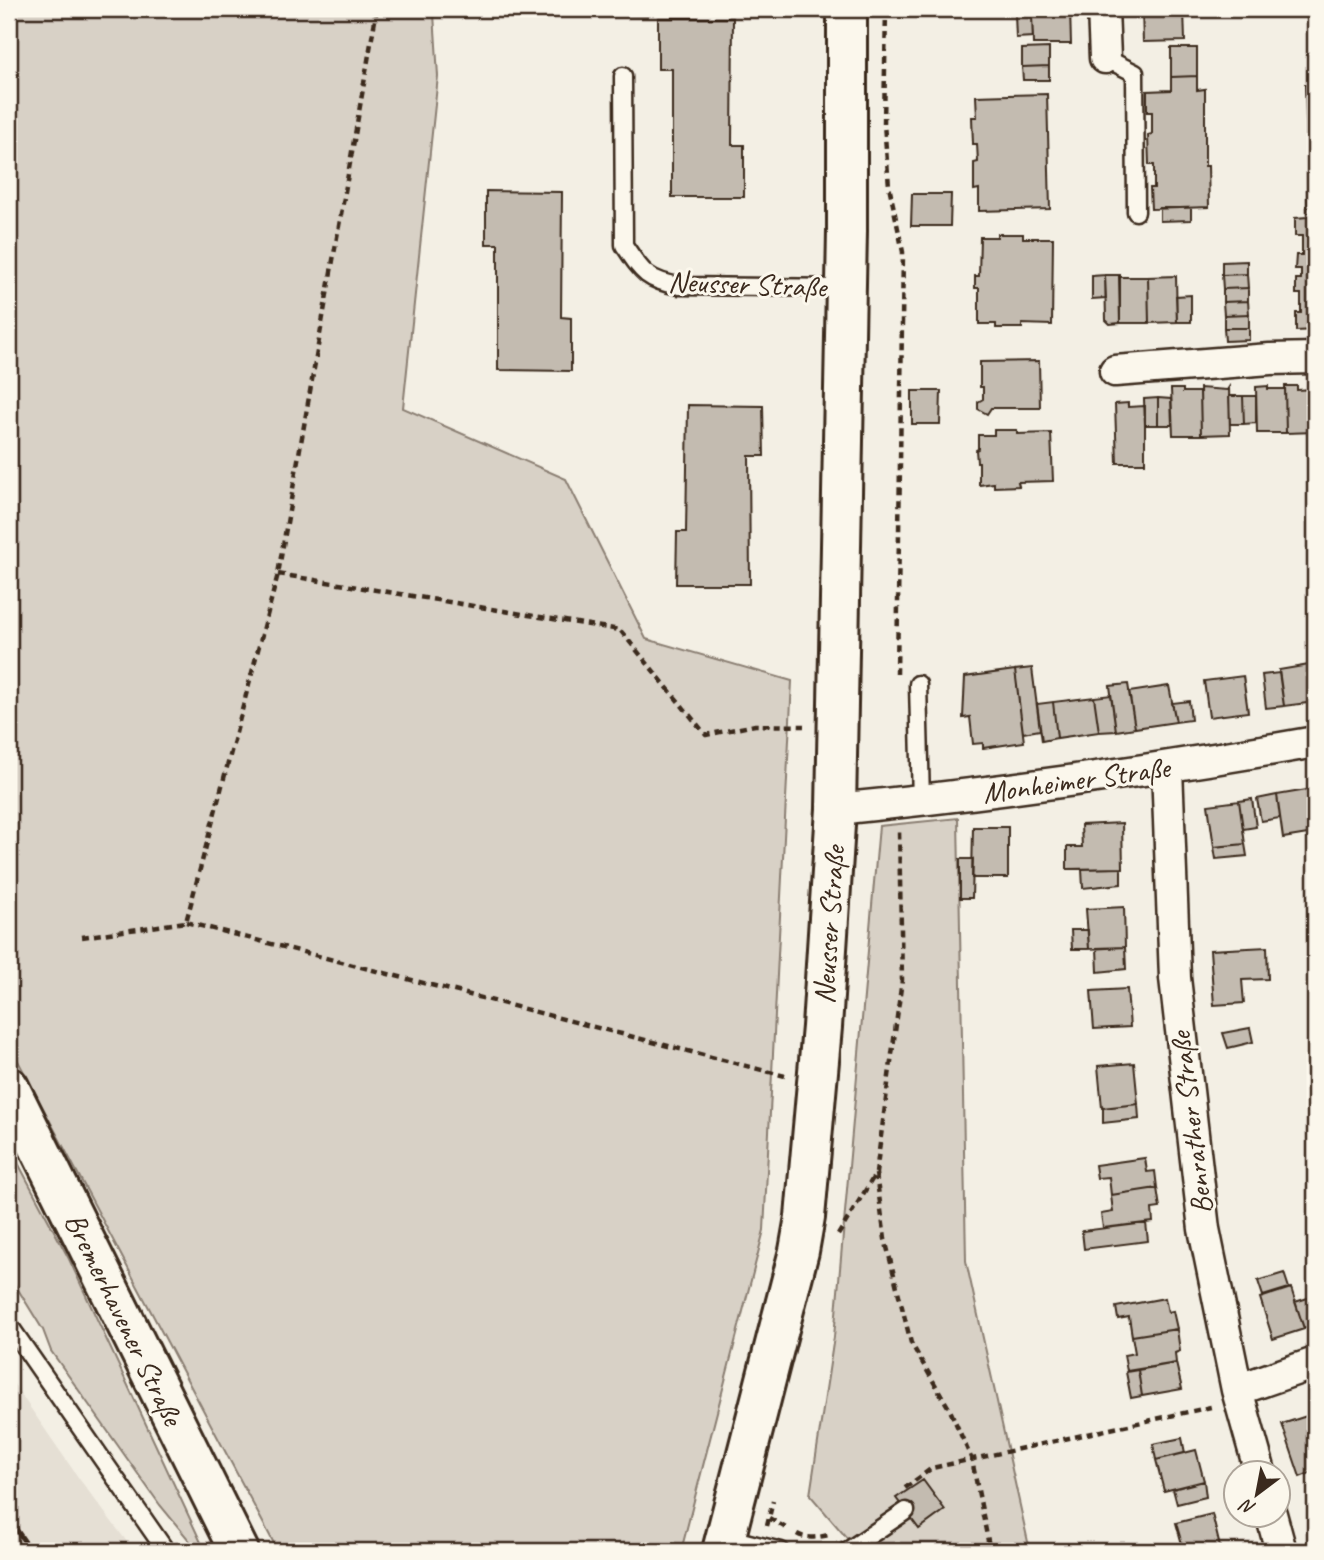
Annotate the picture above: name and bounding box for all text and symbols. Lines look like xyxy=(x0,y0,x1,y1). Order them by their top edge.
street label: Neusser Straße xyxy=(667,262,829,306)
street label: Monheimer Straße xyxy=(980,748,1174,812)
street label: Neusser Straße xyxy=(805,843,854,1005)
street label: Benrather Straße xyxy=(1161,1027,1221,1216)
street label: Bremerhavener Straße xyxy=(56,1207,193,1433)
north arrow xyxy=(1222,1458,1292,1528)
text: N xyxy=(1234,1493,1260,1521)

